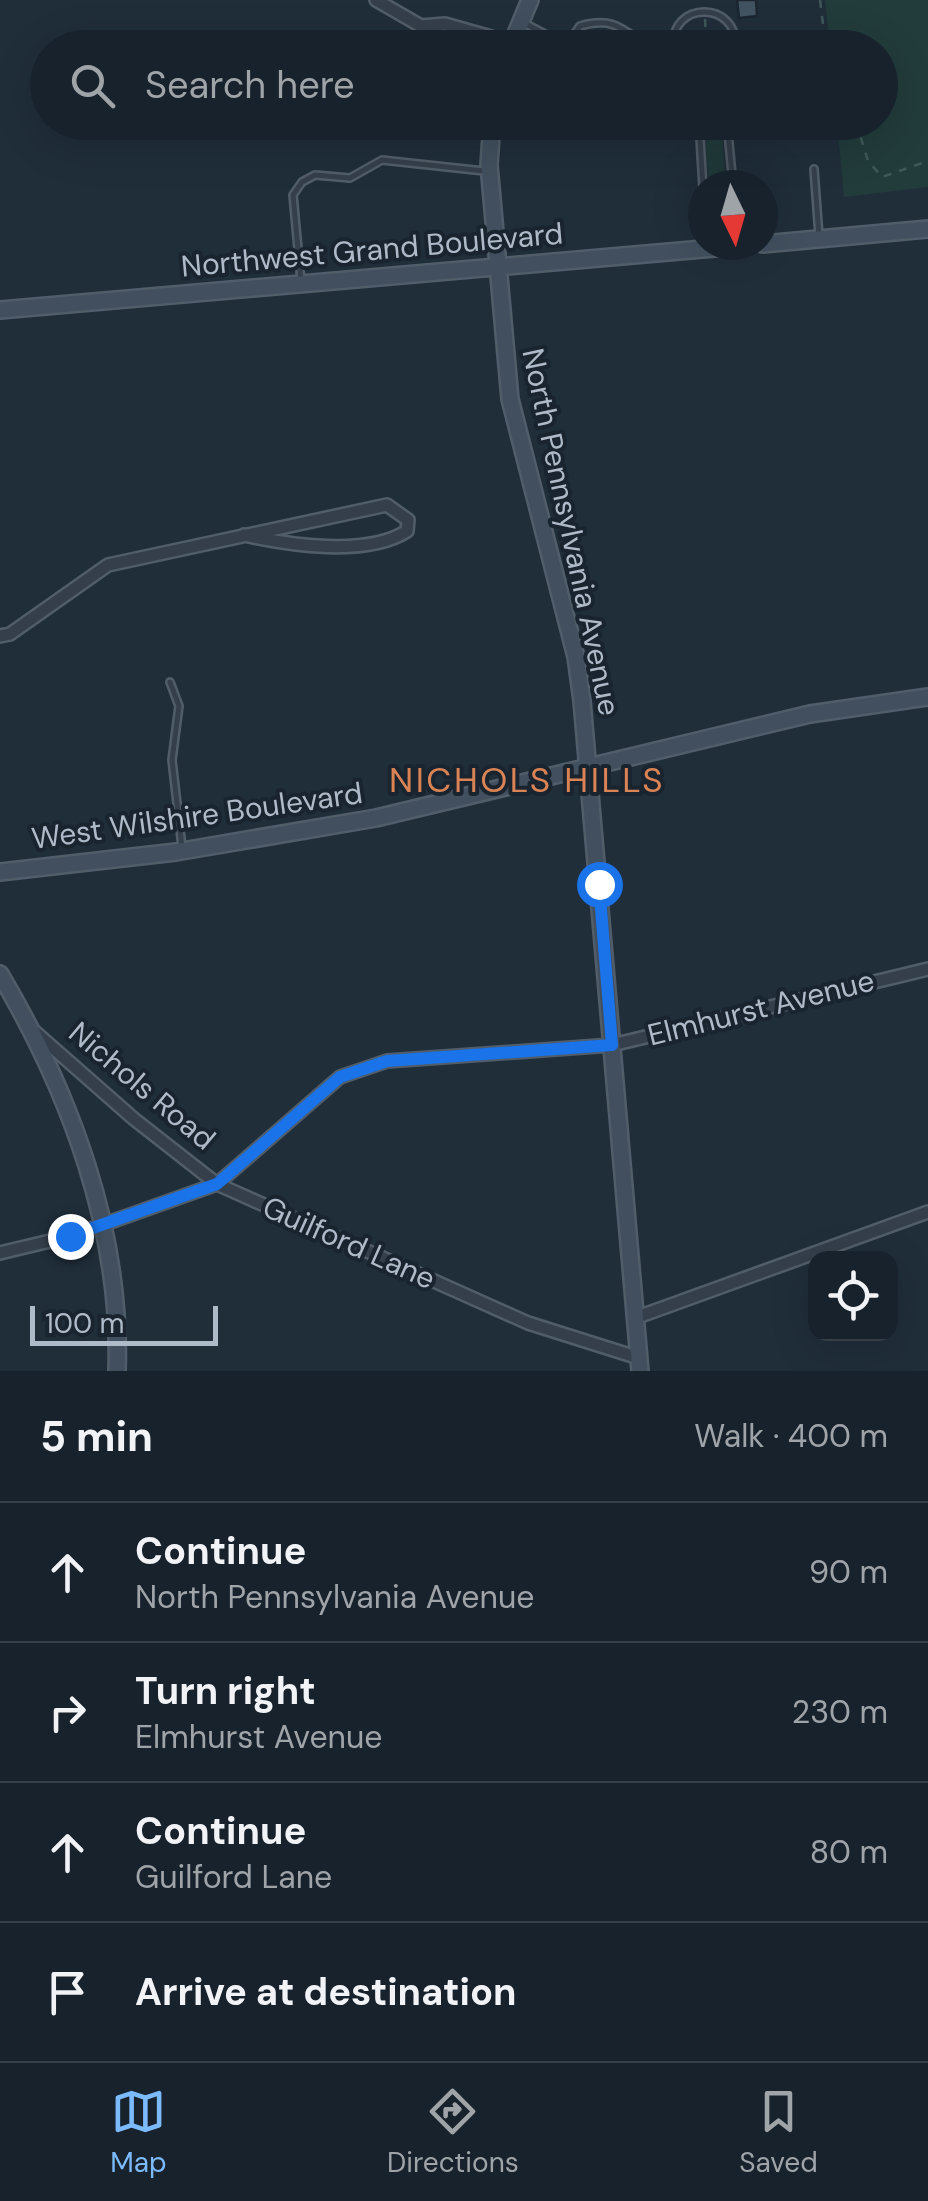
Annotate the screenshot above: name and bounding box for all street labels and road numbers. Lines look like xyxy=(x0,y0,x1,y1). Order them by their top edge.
street label: Northwest Grand Boulevard xyxy=(179,213,565,286)
street label: North Pennsylvania Avenue xyxy=(513,345,629,719)
street label: West Wilshire Boulevard xyxy=(29,773,365,858)
street label: Elmhurst Avenue xyxy=(644,961,878,1054)
street label: Nichols Road xyxy=(61,1013,224,1158)
street label: Guilford Lane xyxy=(257,1187,442,1298)

